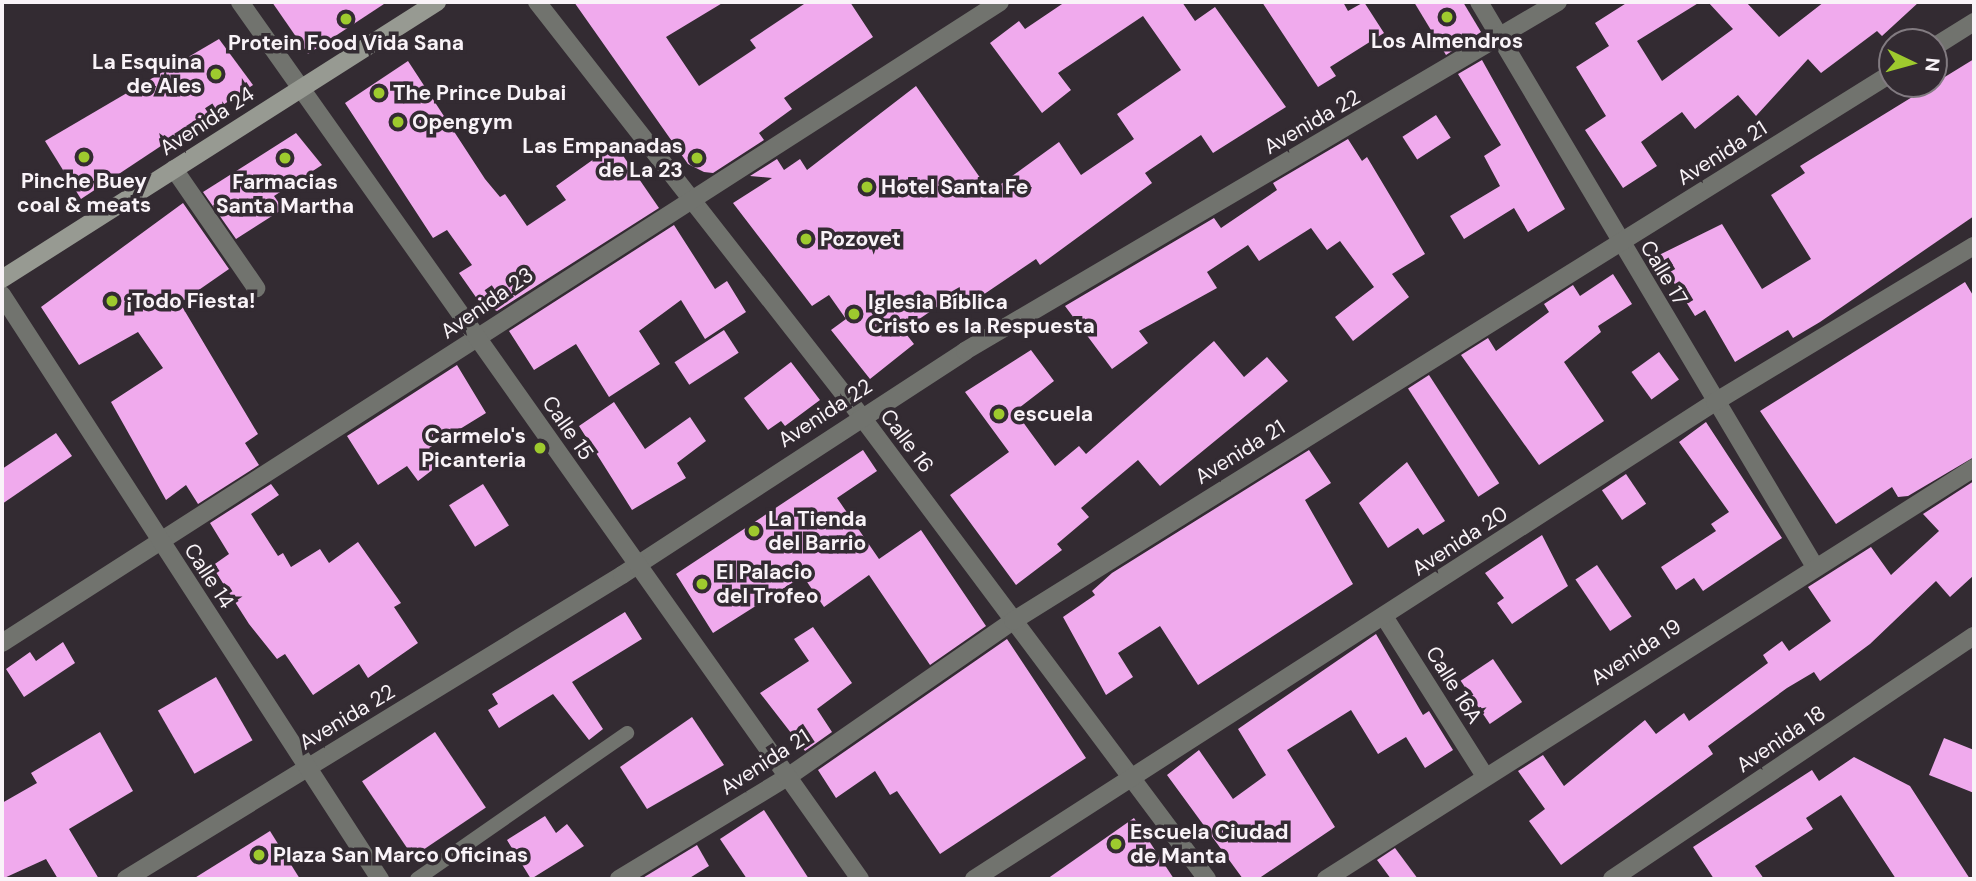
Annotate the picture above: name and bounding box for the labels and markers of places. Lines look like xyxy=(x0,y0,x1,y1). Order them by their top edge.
marker: Los Almendros xyxy=(1439,9,1455,25)
marker: Protein Food Vida Sana xyxy=(338,11,354,27)
place label: Los Almendros xyxy=(1371,28,1523,54)
place label: Protein Food Vida Sana xyxy=(228,30,464,56)
place label: La Esquina de Ales xyxy=(92,49,202,99)
marker: La Esquina de Ales xyxy=(208,66,224,82)
place label: The Prince Dubai xyxy=(393,80,566,106)
marker: The Prince Dubai xyxy=(371,85,387,101)
place label: Opengym xyxy=(412,109,513,135)
marker: Opengym xyxy=(390,114,406,130)
place label: Las Empanadas de La 23 xyxy=(522,133,683,183)
marker: Pinche Buey coal & meats xyxy=(76,149,92,165)
marker: Farmacias Santa Martha xyxy=(277,150,293,166)
marker: Las Empanadas de La 23 xyxy=(689,150,705,166)
place label: Pinche Buey coal & meats xyxy=(17,168,151,218)
place label: Farmacias Santa Martha xyxy=(216,169,354,219)
place label: Hotel Santa Fe xyxy=(881,174,1028,200)
marker: Hotel Santa Fe xyxy=(859,179,875,195)
place label: Pozovet xyxy=(820,226,901,252)
marker: Pozovet xyxy=(798,231,814,247)
place label: ¡Todo Fiesta! xyxy=(126,288,255,314)
place label: Iglesia Bíblica Cristo es la Respuesta xyxy=(868,289,1095,339)
marker: ¡Todo Fiesta! xyxy=(104,293,120,309)
marker: Iglesia Bíblica Cristo es la Respuesta xyxy=(846,306,862,322)
place label: escuela xyxy=(1013,401,1093,427)
marker: escuela xyxy=(991,406,1007,422)
place label: Carmelo's Picanteria xyxy=(421,423,526,473)
marker: Carmelo's Picanteria xyxy=(532,440,548,456)
place label: La Tienda del Barrio xyxy=(768,506,867,556)
marker: La Tienda del Barrio xyxy=(746,523,762,539)
place label: El Palacio del Trofeo xyxy=(716,559,819,609)
marker: El Palacio del Trofeo xyxy=(694,576,710,592)
place label: Escuela Ciudad de Manta xyxy=(1130,819,1289,869)
marker: Escuela Ciudad de Manta xyxy=(1108,836,1124,852)
place label: Plaza San Marco Oficinas xyxy=(273,842,528,868)
marker: Plaza San Marco Oficinas xyxy=(251,847,267,863)

